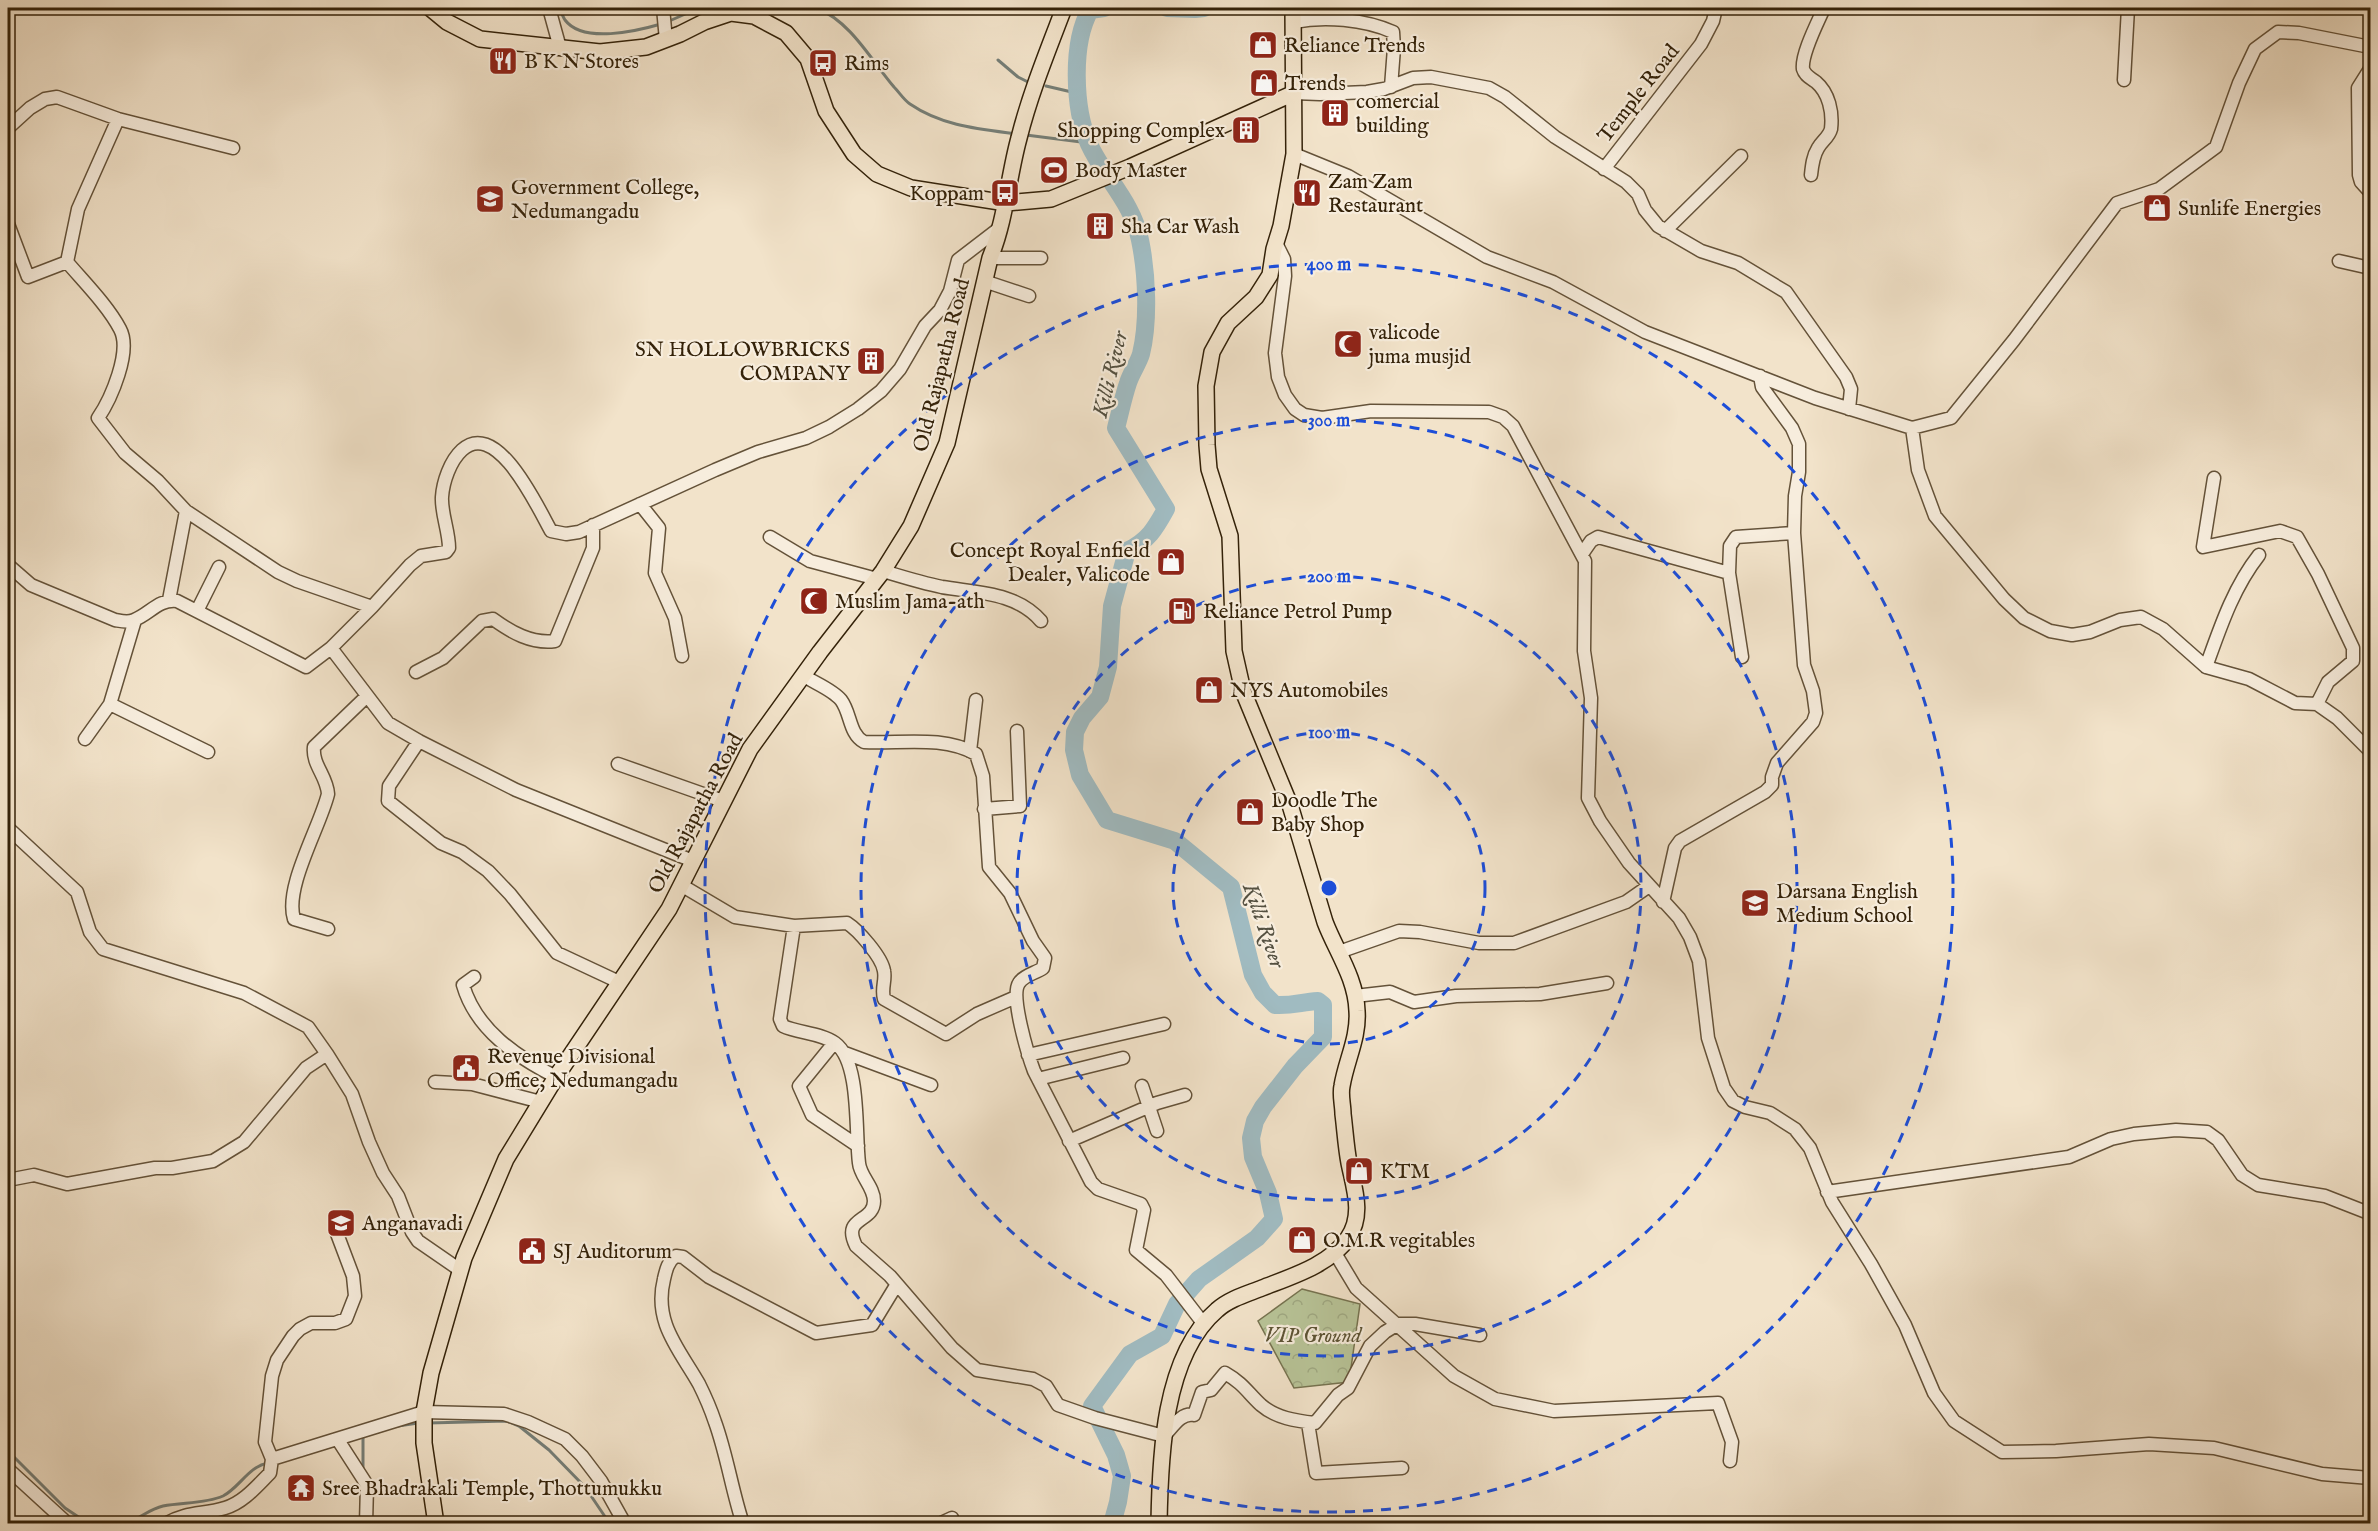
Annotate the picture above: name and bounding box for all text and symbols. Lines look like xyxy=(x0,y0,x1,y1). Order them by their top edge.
shop icon: Reliance Trends xyxy=(1247,29,1279,61)
place label: Reliance Trends xyxy=(1284,33,1425,60)
street label: Temple Road xyxy=(1592,39,1687,149)
restaurant icon: B K N Stores xyxy=(487,45,519,77)
bus stop icon: Rims xyxy=(807,47,839,79)
place label: B K N Stores xyxy=(524,49,639,76)
place label: Rims xyxy=(844,51,889,78)
shop icon: Trends xyxy=(1248,67,1280,99)
place label: Trends xyxy=(1285,71,1346,98)
place label: comercial building xyxy=(1356,89,1440,140)
building icon: comercial building xyxy=(1319,97,1351,129)
building icon: Shopping Complex xyxy=(1230,114,1262,146)
place label: Shopping Complex xyxy=(1057,118,1225,145)
sports icon: Body Master xyxy=(1038,154,1070,186)
place label: Body Master xyxy=(1075,158,1187,185)
place label: Zam Zam Restaurant xyxy=(1328,169,1423,220)
place label: Government College, Nedumangadu xyxy=(511,175,699,226)
bus stop icon: Koppam xyxy=(989,177,1021,209)
restaurant icon: Zam Zam Restaurant xyxy=(1291,177,1323,209)
place label: Koppam xyxy=(910,181,984,208)
school or university icon: Government College, Nedumangadu xyxy=(474,183,506,215)
shop icon: Sunlife Energies xyxy=(2141,192,2173,224)
place label: Sunlife Energies xyxy=(2178,196,2321,223)
building icon: Sha Car Wash xyxy=(1084,210,1116,242)
place label: Sha Car Wash xyxy=(1121,214,1239,241)
text: 400 m xyxy=(1307,254,1351,277)
street label: Old Rajapatha Road xyxy=(908,275,977,455)
place label: valicode juma musjid xyxy=(1367,320,1472,371)
water label: Killi River xyxy=(1086,327,1136,422)
mosque icon: valicode juma musjid xyxy=(1332,328,1364,360)
place label: SN HOLLOWBRICKS COMPANY xyxy=(635,337,852,388)
building icon: SN HOLLOWBRICKS COMPANY xyxy=(855,345,887,377)
text: 300 m xyxy=(1308,410,1350,433)
place label: Concept Royal Enfield Dealer, Valicode xyxy=(950,538,1151,589)
shop icon: Concept Royal Enfield Dealer, Valicode xyxy=(1155,546,1187,578)
text: 200 m xyxy=(1307,566,1351,589)
mosque icon: Muslim Jama-ath xyxy=(798,585,830,617)
place label: Muslim Jama-ath xyxy=(835,589,985,616)
fuel station icon: Reliance Petrol Pump xyxy=(1166,595,1198,627)
place label: Reliance Petrol Pump xyxy=(1203,599,1392,626)
shop icon: NYS Automobiles xyxy=(1193,674,1225,706)
place label: NYS Automobiles xyxy=(1230,678,1388,705)
text: 100 m xyxy=(1308,722,1350,745)
street label: Old Rajapatha Road xyxy=(643,728,750,899)
place label: Doodle The Baby Shop xyxy=(1271,788,1378,839)
shop icon: Doodle The Baby Shop xyxy=(1234,796,1266,828)
centre of rings xyxy=(1319,878,1339,898)
water label: Killi River xyxy=(1235,879,1291,973)
place label: Darsana English Medium School xyxy=(1776,879,1918,930)
school or university icon: Darsana English Medium School xyxy=(1739,887,1771,919)
place label: Revenue Divisional Office, Nedumangadu xyxy=(487,1044,678,1095)
public building icon: Revenue Divisional Office, Nedumangadu xyxy=(450,1052,482,1084)
shop icon: KTM xyxy=(1343,1155,1375,1187)
place label: KTM xyxy=(1380,1159,1430,1186)
school or university icon: Anganavadi xyxy=(325,1207,357,1239)
place label: Anganavadi xyxy=(361,1211,463,1238)
shop icon: O.M.R vegitables xyxy=(1286,1224,1318,1256)
place label: O.M.R vegitables xyxy=(1323,1228,1475,1255)
public building icon: SJ Auditorum xyxy=(516,1235,548,1267)
place label: SJ Auditorum xyxy=(553,1239,672,1266)
park label: VIP Ground xyxy=(1265,1323,1364,1350)
temple icon: Sree Bhadrakali Temple, Thottumukku xyxy=(285,1472,317,1504)
place label: Sree Bhadrakali Temple, Thottumukku xyxy=(322,1476,662,1503)

